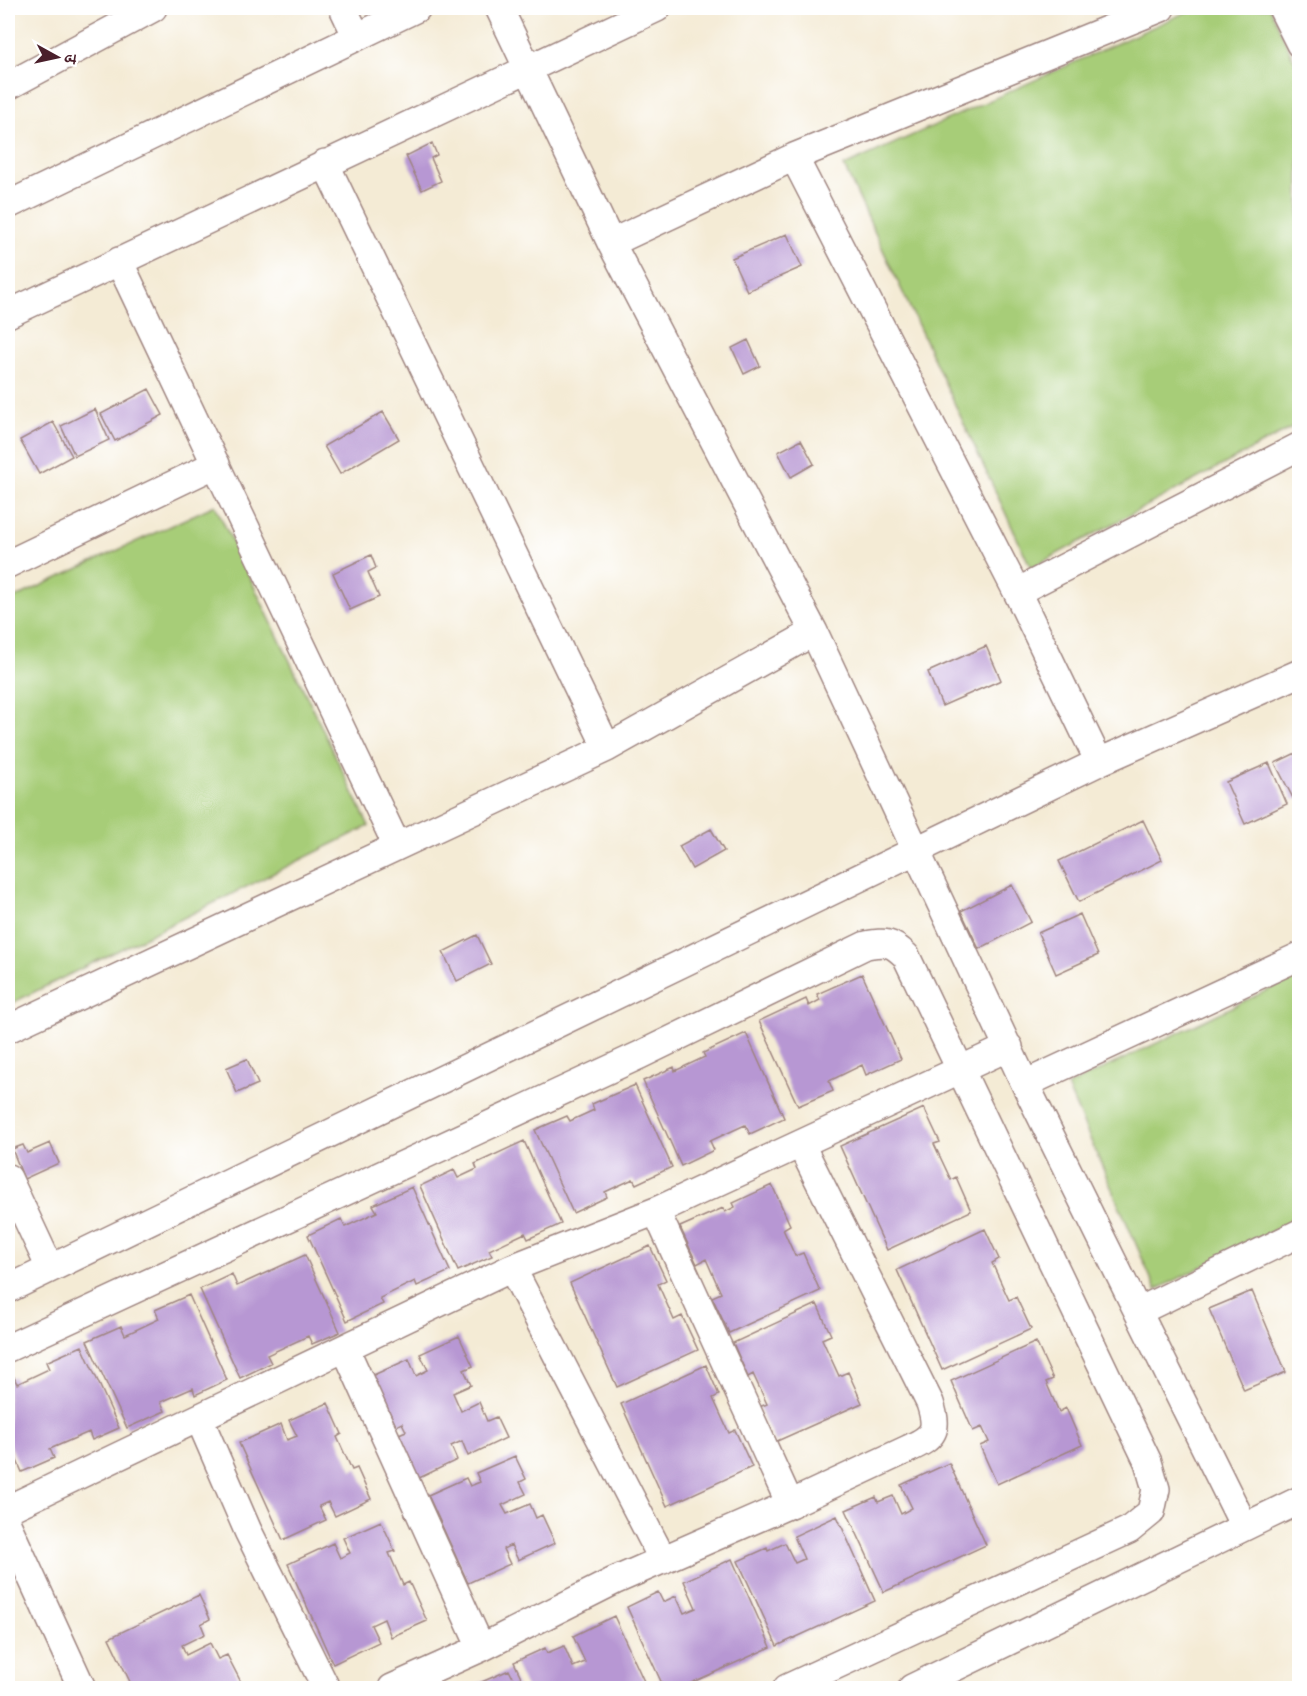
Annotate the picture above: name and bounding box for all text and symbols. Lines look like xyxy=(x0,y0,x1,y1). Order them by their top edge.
north arrow xyxy=(27,27,87,87)
text: उ xyxy=(57,52,82,66)

